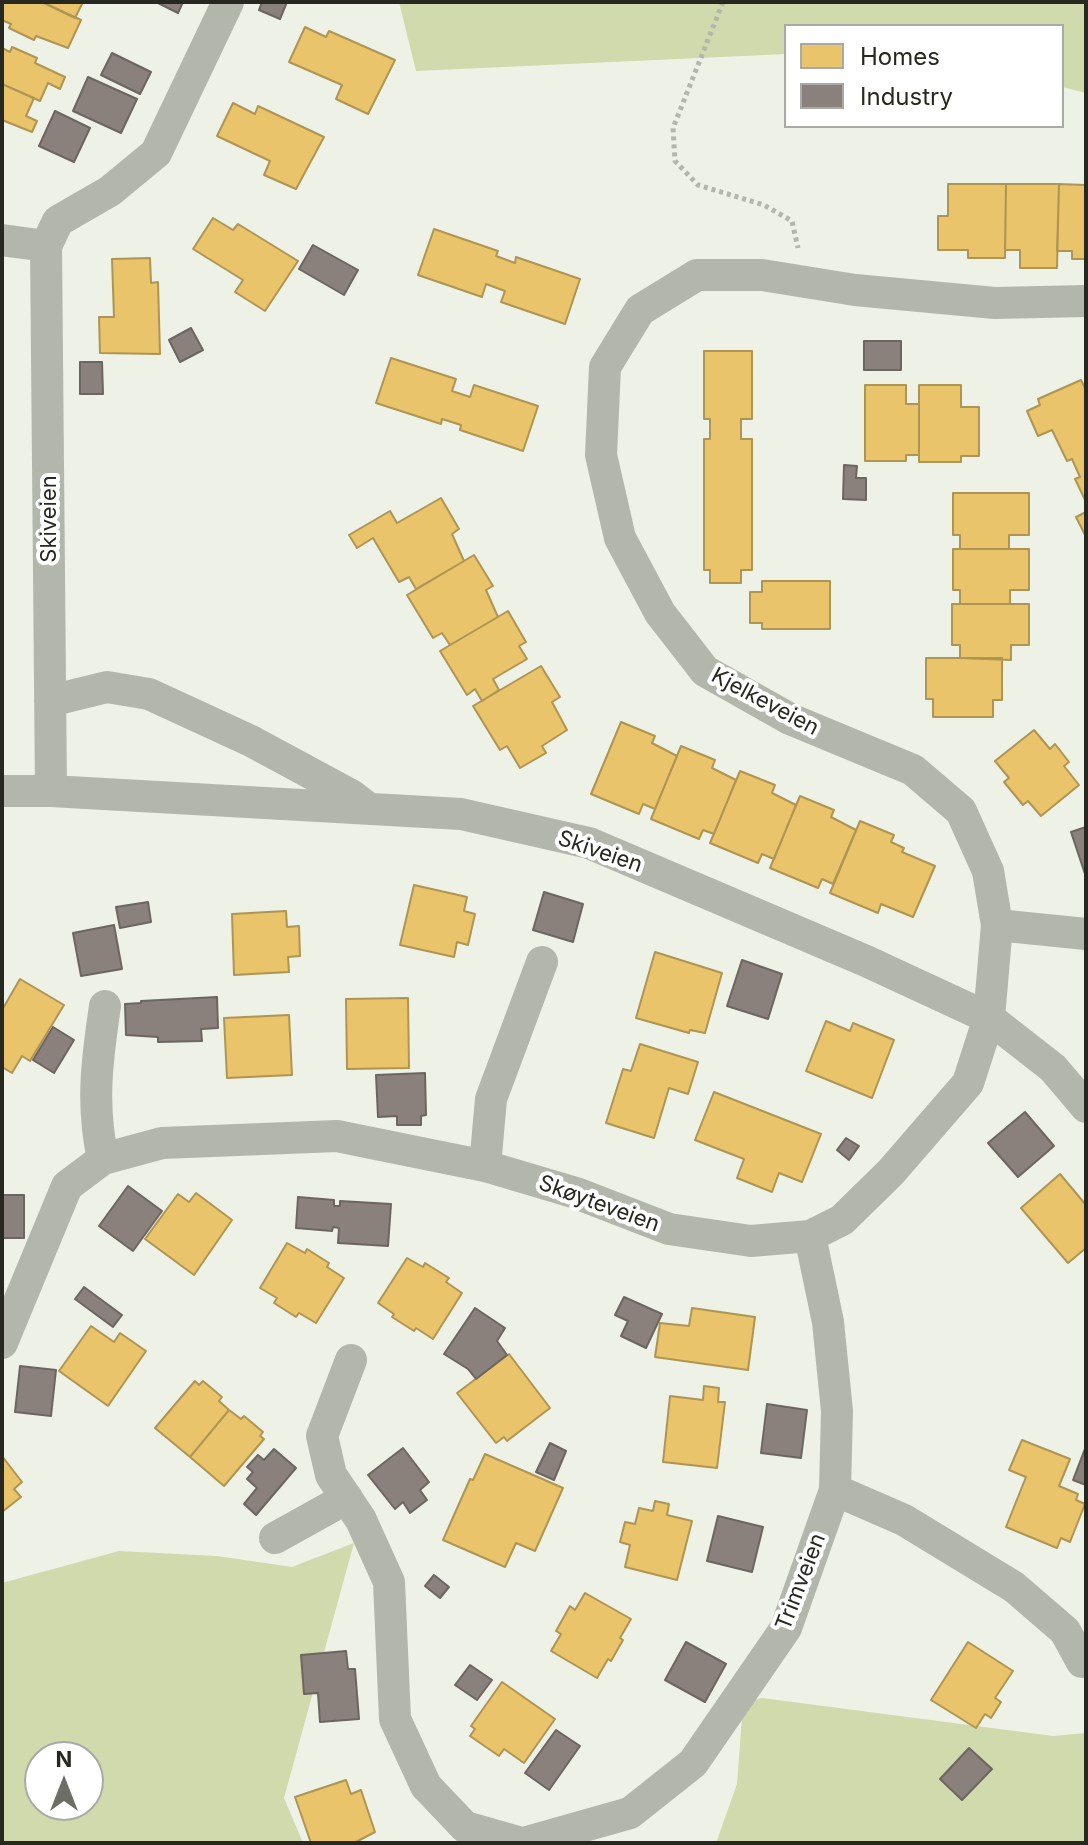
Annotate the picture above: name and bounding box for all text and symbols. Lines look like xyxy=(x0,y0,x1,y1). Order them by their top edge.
legend xyxy=(784,24,1064,128)
text: Homes xyxy=(860,42,940,71)
text: Industry xyxy=(860,82,953,111)
street label: Skiveien xyxy=(36,475,62,563)
street label: Kjelkeveien xyxy=(707,663,823,741)
street label: Skiveien xyxy=(554,825,646,879)
street label: Skøyteveien xyxy=(535,1170,663,1238)
street label: Trimveien xyxy=(770,1530,832,1634)
north arrow xyxy=(24,1741,104,1821)
text: N xyxy=(56,1746,72,1772)

